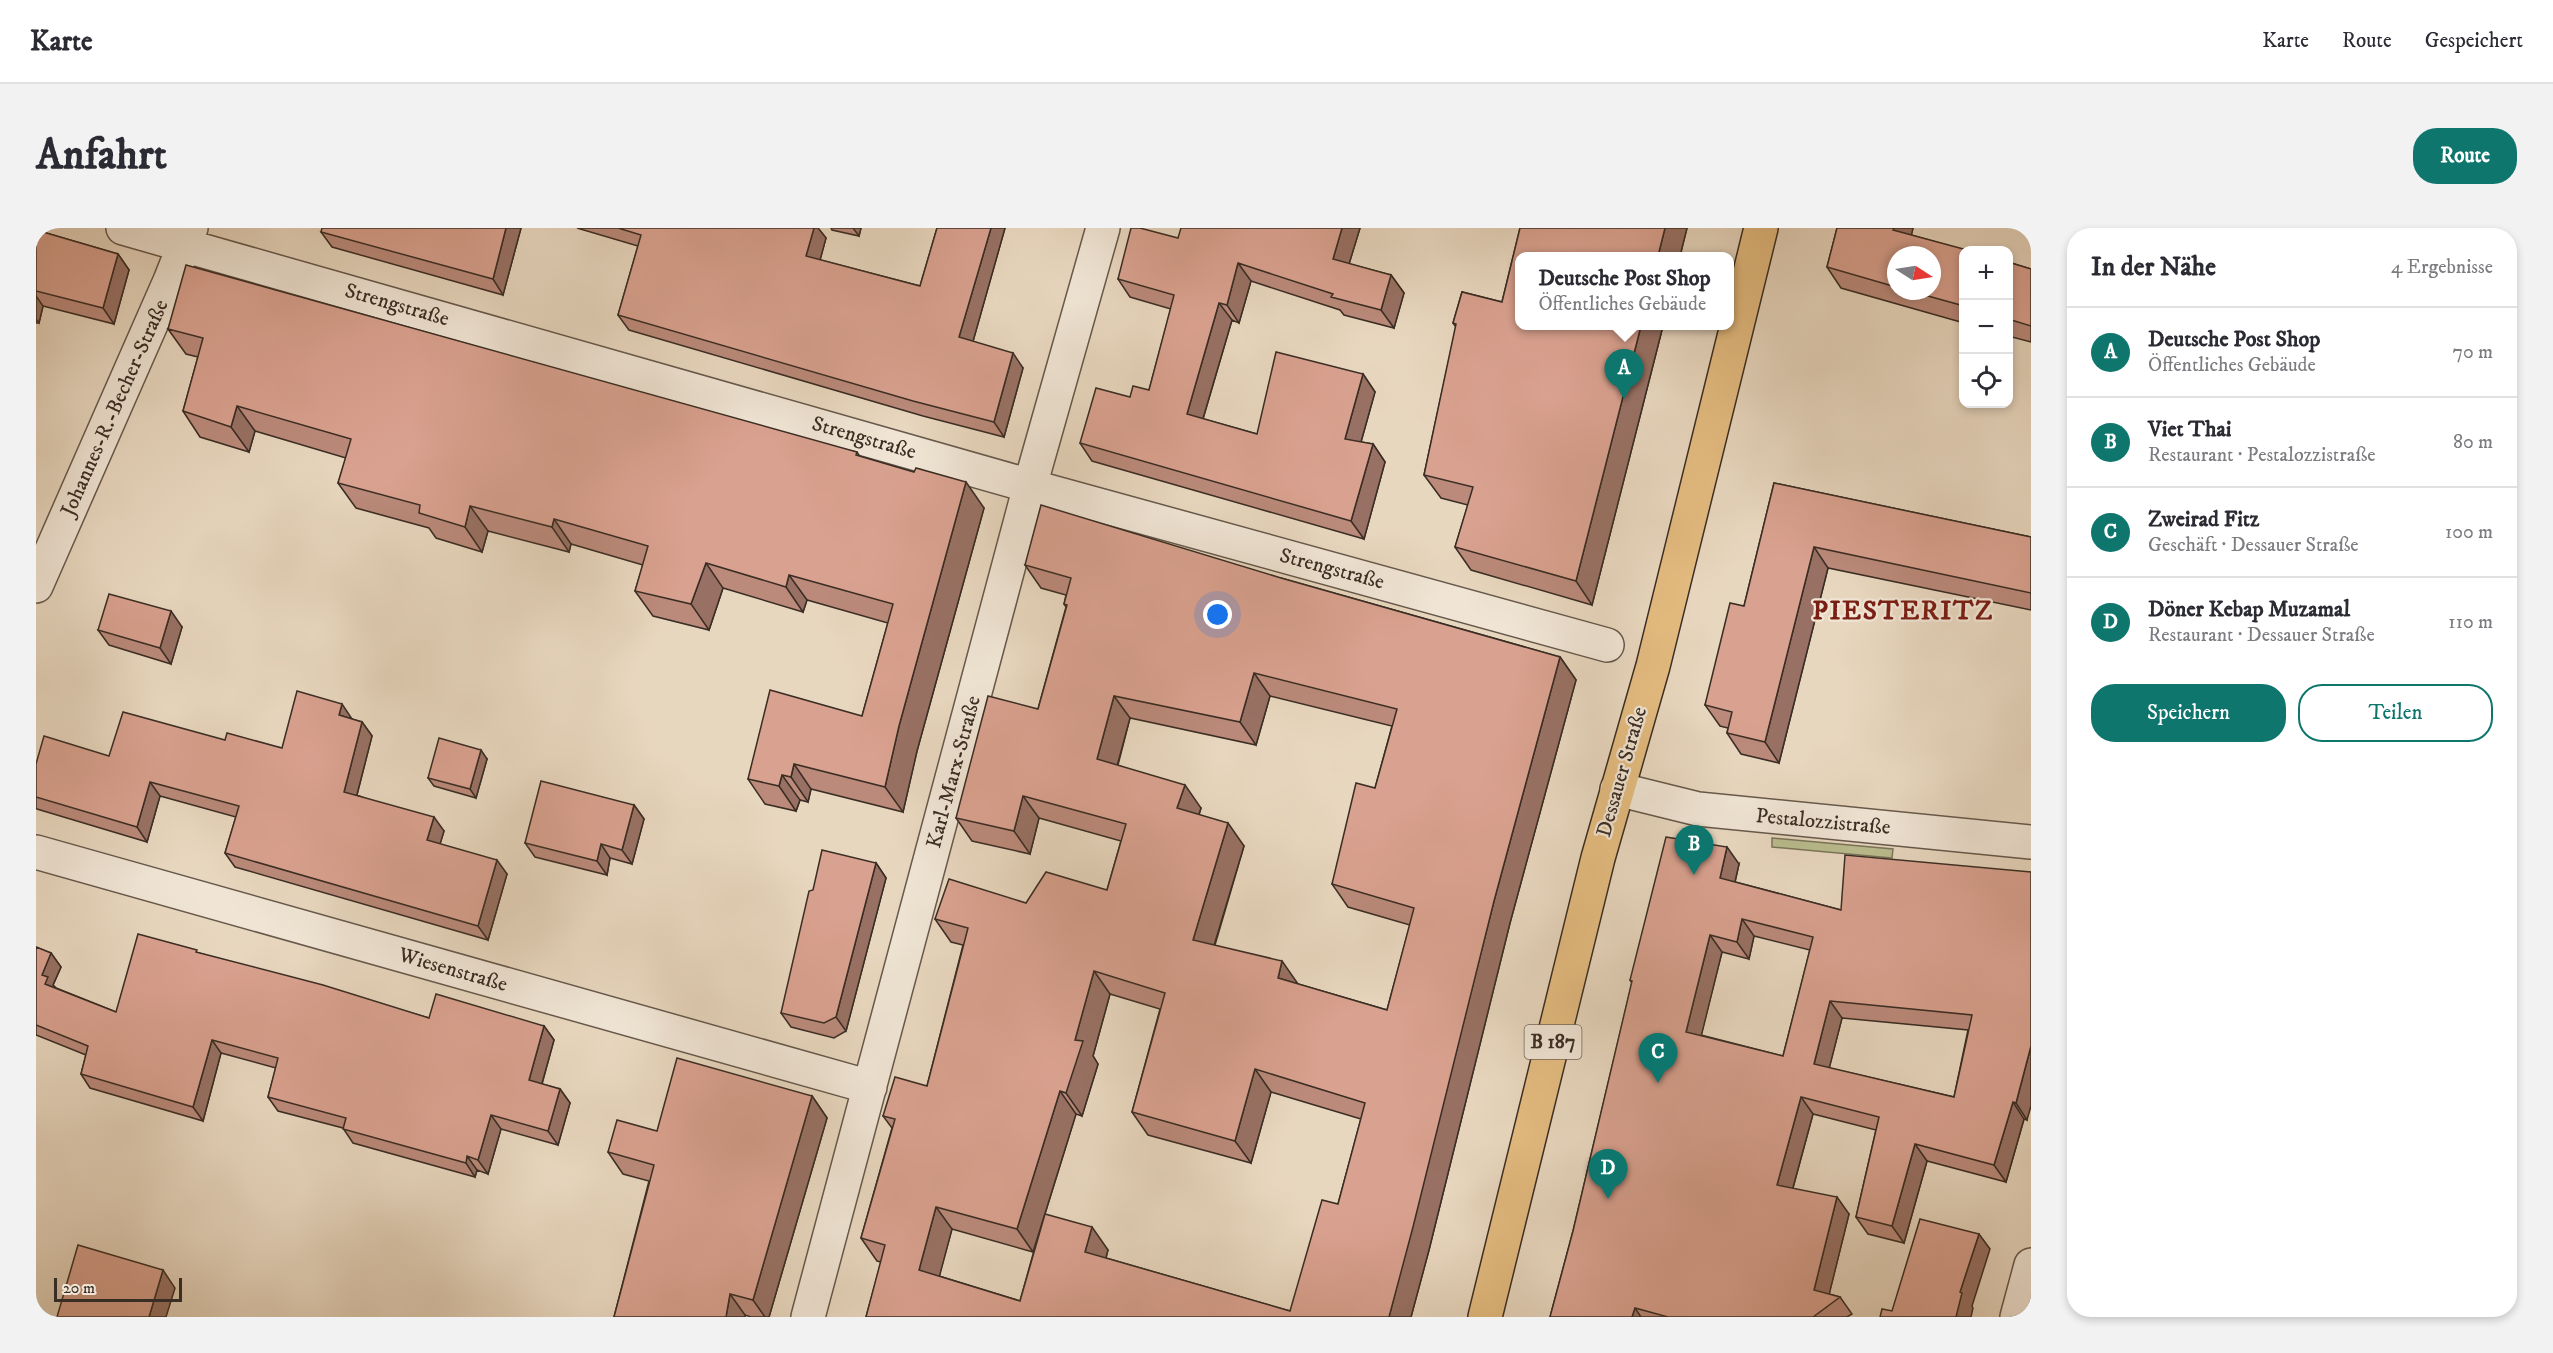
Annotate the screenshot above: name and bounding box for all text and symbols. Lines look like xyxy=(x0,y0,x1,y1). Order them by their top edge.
text: Karte xyxy=(30,24,93,59)
text: Karte xyxy=(2262,28,2309,54)
text: Route xyxy=(2342,28,2392,54)
text: Gespeichert xyxy=(2425,28,2523,54)
button: Route xyxy=(2413,128,2517,184)
text: Anfahrt xyxy=(36,130,167,182)
north arrow xyxy=(1887,246,1941,300)
map controls xyxy=(1959,246,2013,408)
button: + xyxy=(1959,246,2013,300)
text: In der Nähe xyxy=(2091,251,2216,284)
popup xyxy=(1515,252,1734,330)
text: 4 Ergebnisse xyxy=(2391,255,2493,280)
text: Deutsche Post Shop xyxy=(1538,265,1711,292)
street label: Strengstraße xyxy=(342,278,452,332)
text: Öffentliches Gebäude xyxy=(1538,292,1706,317)
street label: Johannes-R.-Becher-Straße xyxy=(55,295,175,522)
button: − xyxy=(1959,300,2013,354)
text: Deutsche Post Shop xyxy=(2148,326,2320,353)
text: A xyxy=(2104,340,2117,365)
text: 70 m xyxy=(2452,340,2493,365)
pin: A xyxy=(1604,350,1644,399)
text: Öffentliches Gebäude xyxy=(2148,353,2316,378)
button: locate xyxy=(1959,354,2013,408)
street label: Strengstraße xyxy=(809,411,919,465)
text: Viet Thai xyxy=(2148,416,2232,443)
text: B xyxy=(2104,430,2117,455)
text: 80 m xyxy=(2453,430,2493,455)
text: Restaurant · Pestalozzistraße xyxy=(2148,443,2376,468)
text: Zweirad Fitz xyxy=(2148,506,2259,533)
text: C xyxy=(2104,520,2117,545)
text: 100 m xyxy=(2445,520,2493,545)
text: Geschäft · Dessauer Straße xyxy=(2148,533,2359,558)
street label: Strengstraße xyxy=(1277,543,1387,596)
district label: PIESTERITZ xyxy=(1812,594,1994,628)
text: Döner Kebap Muzamal xyxy=(2148,596,2350,623)
your location xyxy=(1203,600,1232,629)
text: D xyxy=(2103,610,2118,635)
text: 110 m xyxy=(2448,610,2493,635)
text: Restaurant · Dessauer Straße xyxy=(2148,623,2375,648)
button: Speichern xyxy=(2091,684,2286,742)
button: Teilen xyxy=(2298,684,2493,742)
street label: Karl-Marx-Straße xyxy=(921,693,987,851)
street label: Dessauer Straße xyxy=(1591,704,1653,840)
street label: Pestalozzistraße xyxy=(1755,803,1892,841)
pin: B xyxy=(1674,826,1714,875)
street label: Wiesenstraße xyxy=(395,942,511,998)
road number: B 187 xyxy=(1524,1025,1582,1059)
pin: C xyxy=(1638,1034,1678,1083)
pin: D xyxy=(1588,1150,1628,1199)
scale bar xyxy=(54,1275,182,1302)
text: 20 m xyxy=(63,1278,95,1298)

